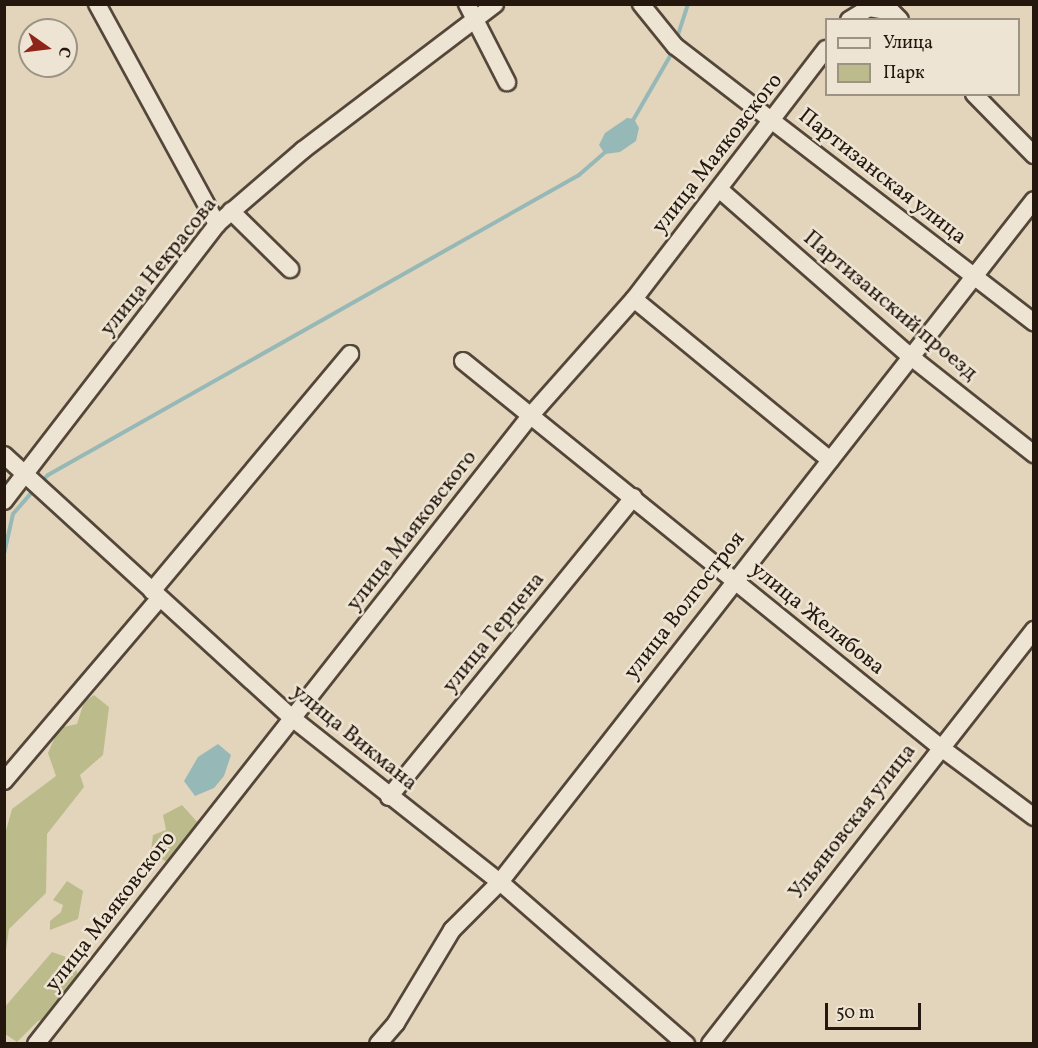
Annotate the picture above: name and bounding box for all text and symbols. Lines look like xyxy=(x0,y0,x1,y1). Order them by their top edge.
north arrow xyxy=(18,18,78,78)
legend xyxy=(825,18,1020,96)
text: Улица xyxy=(883,31,933,56)
text: С xyxy=(52,44,75,60)
text: Парк xyxy=(883,61,925,86)
street label: улица Маяковского xyxy=(647,68,789,240)
street label: Партизанская улица xyxy=(792,103,972,251)
street label: улица Некрасова xyxy=(95,192,223,342)
street label: Партизанский проезд xyxy=(797,225,983,387)
street label: улица Маяковского xyxy=(341,445,483,617)
street label: улица Волгостроя xyxy=(619,527,751,685)
street label: улица Желябова xyxy=(744,557,890,681)
street label: улица Герцена xyxy=(437,567,551,699)
street label: улица Викмана xyxy=(286,679,422,797)
street label: Ульяновская улица xyxy=(784,738,922,906)
street label: улица Маяковского xyxy=(40,826,182,998)
scale bar xyxy=(828,991,924,1029)
text: 50 m xyxy=(836,1001,875,1026)

